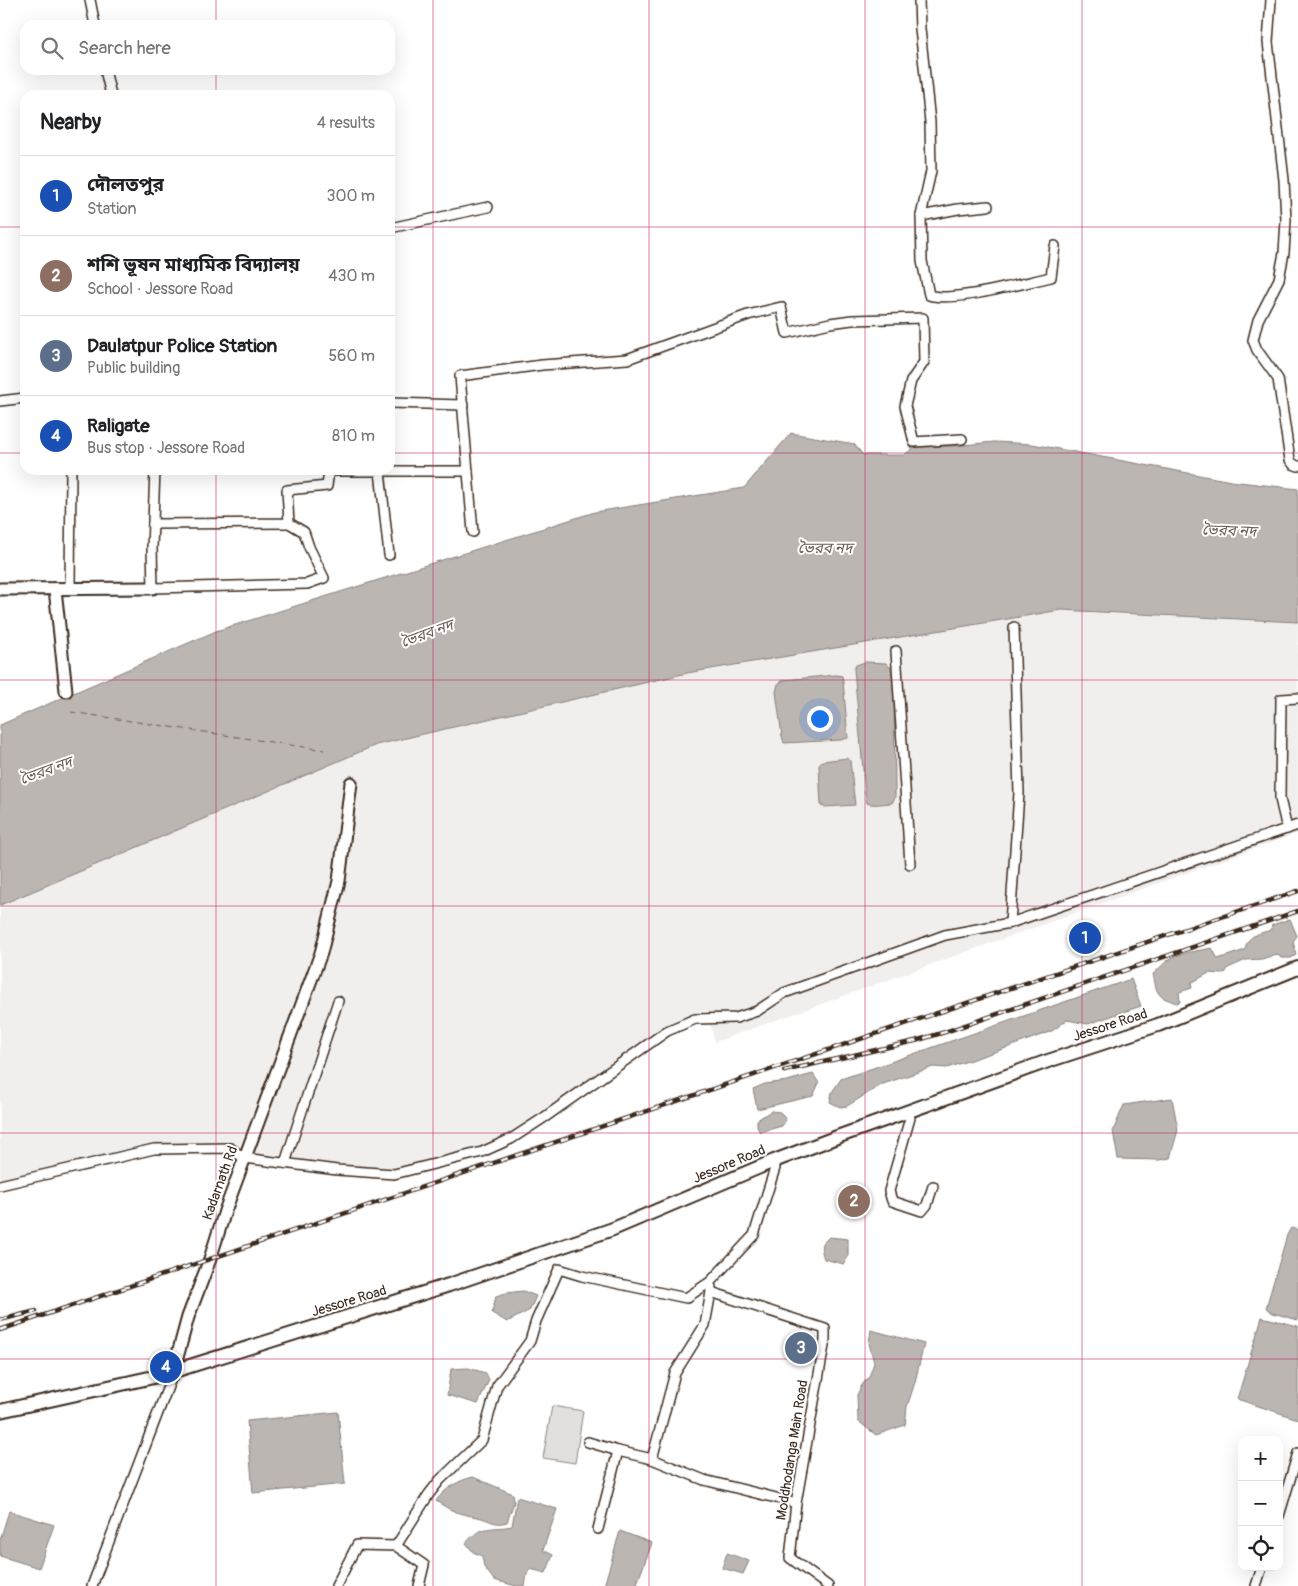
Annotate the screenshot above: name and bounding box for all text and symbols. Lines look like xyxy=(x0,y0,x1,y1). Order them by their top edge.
search box xyxy=(20,20,395,75)
icon: search xyxy=(38,34,66,62)
text: Search here xyxy=(78,36,171,60)
text: Nearby xyxy=(40,109,101,136)
text: 4 results xyxy=(317,113,375,133)
text: দৌলতপুর xyxy=(87,173,164,197)
text: 1 xyxy=(53,186,59,206)
text: 300 m xyxy=(327,186,375,206)
text: Station xyxy=(87,199,137,219)
text: শশি ভূষন মাধ্যমিক বিদ্যালয় xyxy=(87,253,300,277)
text: 2 xyxy=(52,266,60,286)
text: 430 m xyxy=(328,266,375,286)
text: School · Jessore Road xyxy=(87,279,233,299)
text: Daulatpur Police Station xyxy=(87,334,277,358)
text: 3 xyxy=(52,346,60,366)
text: 560 m xyxy=(328,346,375,366)
text: Public building xyxy=(87,358,180,378)
text: Raligate xyxy=(87,414,150,438)
text: 4 xyxy=(51,426,61,446)
text: 810 m xyxy=(332,426,375,446)
text: Bus stop · Jessore Road xyxy=(87,438,245,458)
water label: ভৈরব নদ xyxy=(1201,521,1259,542)
water label: ভৈরব নদ xyxy=(798,539,855,558)
water label: ভৈরব নদ xyxy=(398,615,458,652)
your location xyxy=(807,706,833,732)
water label: ভৈরব নদ xyxy=(17,752,77,789)
pin: 1 xyxy=(1069,919,1101,957)
street label: Jessore Road xyxy=(1071,1005,1150,1045)
street label: Jessore Road xyxy=(690,1141,768,1187)
street label: Kadarnath Rd xyxy=(199,1144,241,1222)
pin: 2 xyxy=(838,1182,870,1220)
street label: Jessore Road xyxy=(310,1282,389,1320)
pin: 3 xyxy=(785,1329,817,1367)
pin: 4 xyxy=(150,1348,182,1386)
street label: Moddhodanga Main Road xyxy=(773,1379,812,1521)
map controls xyxy=(1238,1436,1283,1571)
button: + xyxy=(1238,1436,1283,1481)
button: − xyxy=(1238,1481,1283,1526)
button: locate xyxy=(1238,1526,1283,1571)

